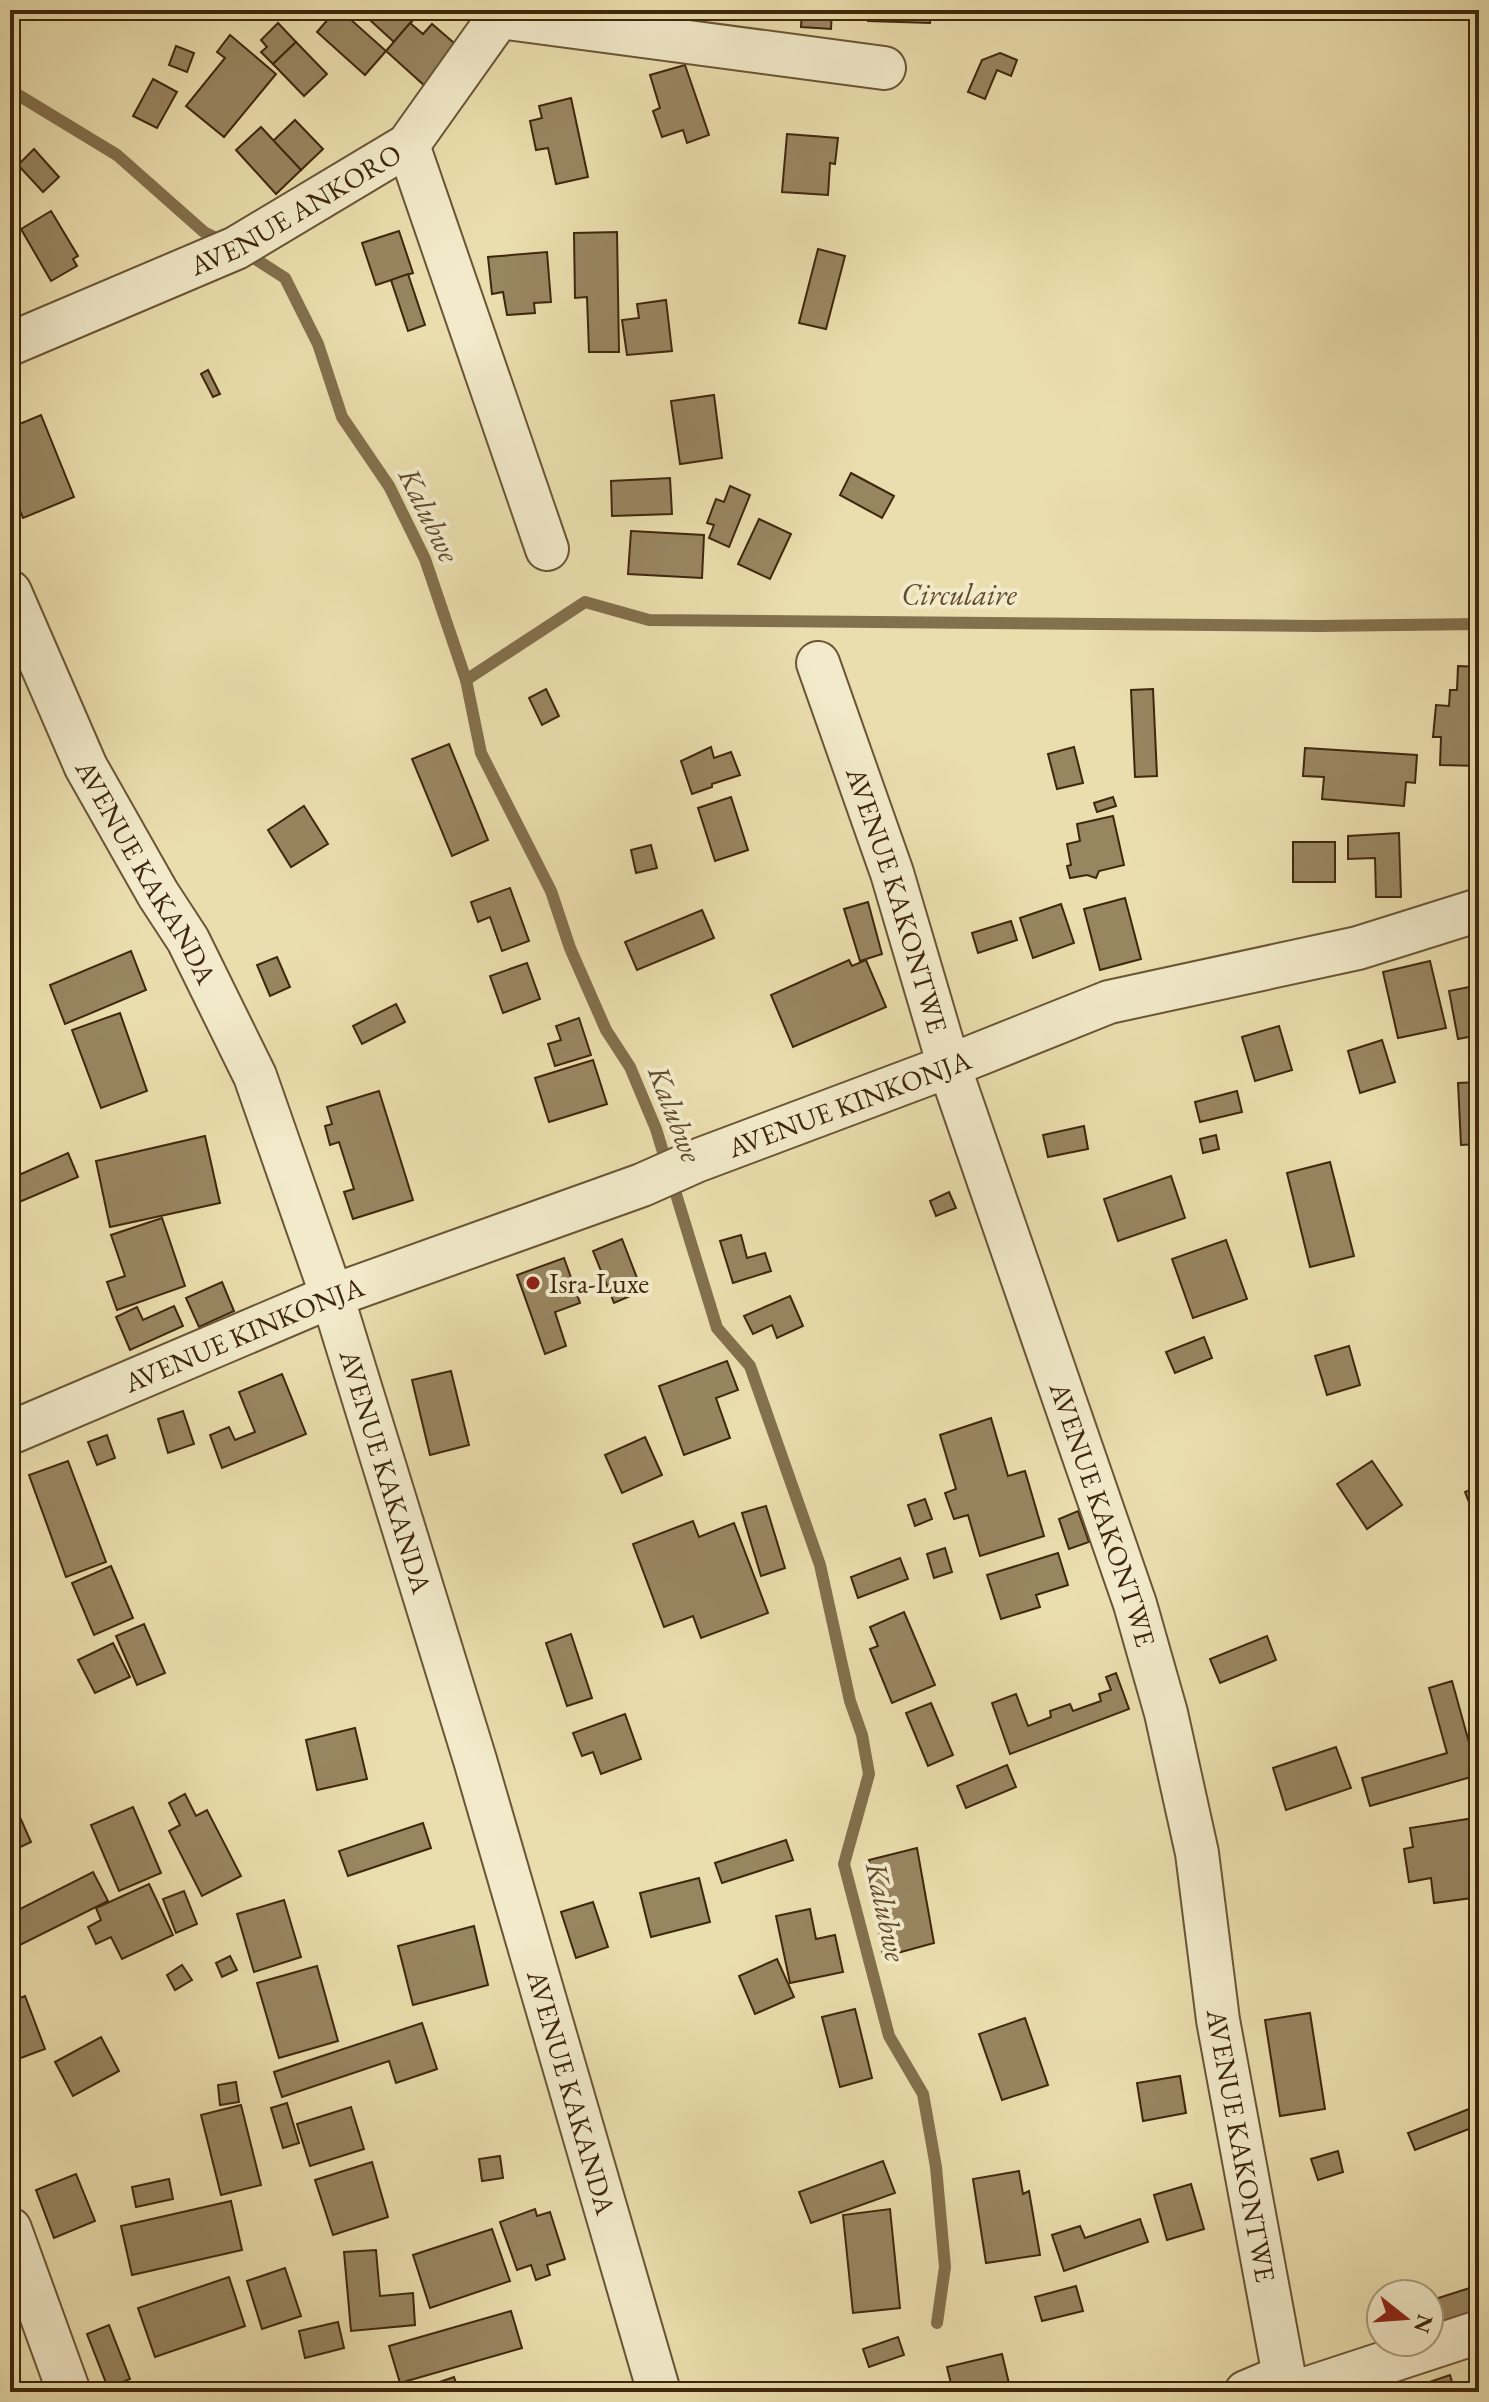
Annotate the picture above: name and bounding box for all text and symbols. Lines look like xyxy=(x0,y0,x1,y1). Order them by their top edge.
street label: AVENUE ANKORO xyxy=(183,135,408,284)
water label: Kalubwe xyxy=(389,460,469,569)
water label: Circulaire xyxy=(901,575,1017,614)
street label: AVENUE KAKANDA xyxy=(67,753,225,991)
street label: AVENUE KAKONTWE xyxy=(838,761,956,1037)
street label: AVENUE KINKONJA xyxy=(722,1041,977,1166)
water label: Kalubwe xyxy=(639,1059,712,1168)
place label: Isra-Luxe xyxy=(549,1265,649,1301)
street label: AVENUE KINKONJA xyxy=(118,1268,369,1401)
marker: Isra-Luxe xyxy=(524,1274,542,1292)
street label: AVENUE KAKANDA xyxy=(331,1344,441,1598)
street label: AVENUE KAKONTWE xyxy=(1041,1376,1164,1651)
water label: Kalubwe xyxy=(857,1858,916,1966)
street label: AVENUE KAKANDA xyxy=(519,1965,625,2219)
street label: AVENUE KAKONTWE xyxy=(1199,2006,1284,2285)
north arrow xyxy=(1365,2278,1445,2358)
text: N xyxy=(1407,2311,1440,2337)

